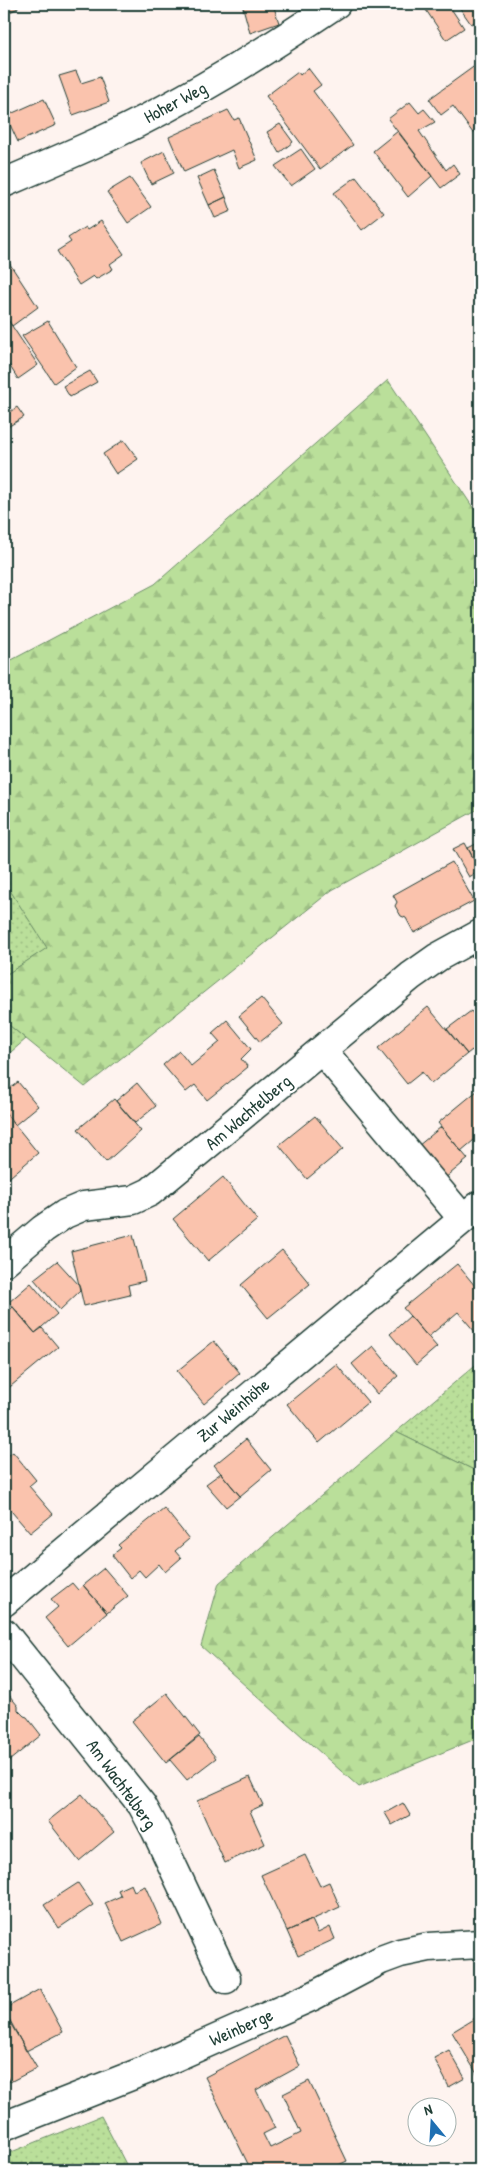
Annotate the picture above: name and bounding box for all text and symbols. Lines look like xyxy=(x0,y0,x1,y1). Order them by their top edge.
street label: Hoher Weg xyxy=(139,75,211,129)
street label: Am Wachtelberg xyxy=(200,1069,296,1155)
street label: Zur Weinhöhe xyxy=(192,1372,274,1448)
street label: Am Wachtelberg xyxy=(81,1734,163,1834)
street label: Weinberge xyxy=(205,2002,277,2052)
north arrow xyxy=(406,2096,456,2146)
text: N xyxy=(421,2099,435,2119)

